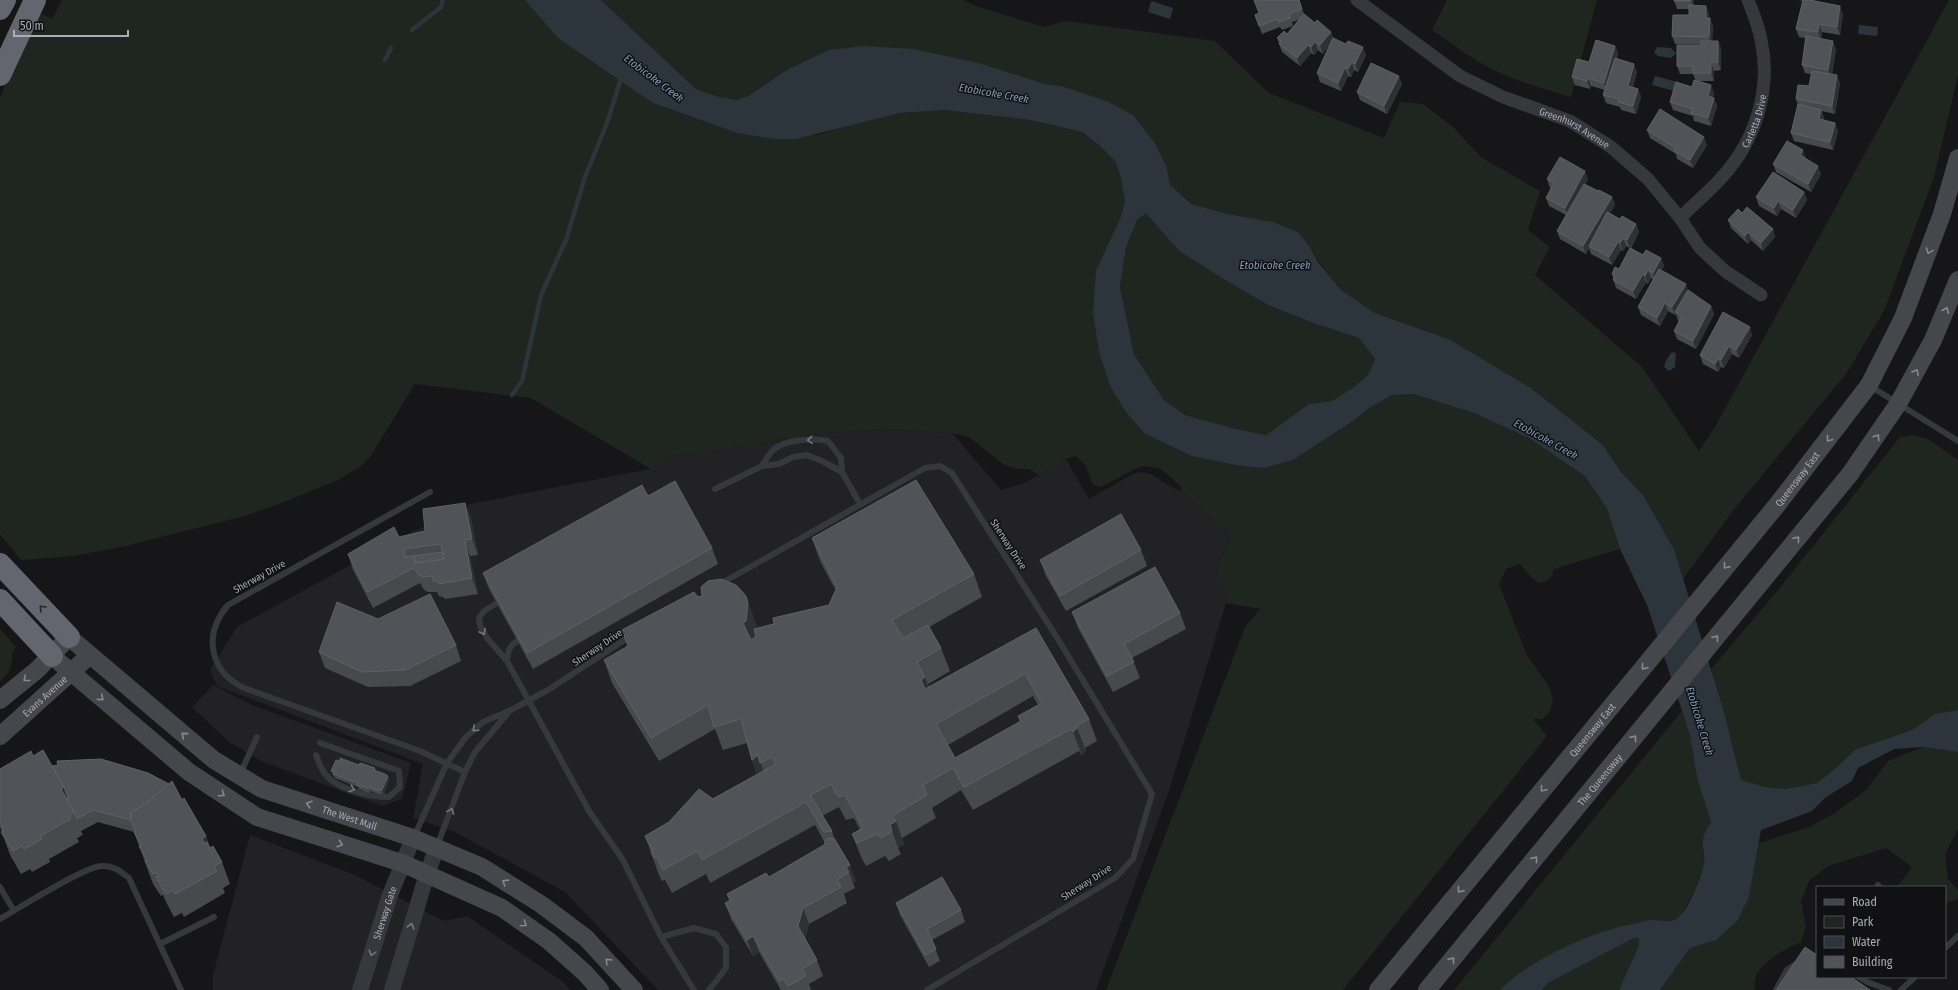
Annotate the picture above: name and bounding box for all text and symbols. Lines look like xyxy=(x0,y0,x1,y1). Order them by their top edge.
scale bar xyxy=(14,12,128,38)
text: 50 m xyxy=(20,19,44,33)
water label: Etobicoke Creek xyxy=(621,52,686,105)
water label: Etobicoke Creek xyxy=(958,81,1031,106)
street label: Carletta Drive xyxy=(1740,93,1769,150)
street label: Greenhurst Avenue xyxy=(1537,105,1612,152)
one-way arrow xyxy=(1925,247,1933,254)
water label: Etobicoke Creek xyxy=(1240,259,1311,272)
one-way arrow xyxy=(1941,307,1949,314)
one-way arrow xyxy=(1911,369,1918,377)
water label: Etobicoke Creek xyxy=(1512,417,1580,463)
one-way arrow xyxy=(1872,434,1879,441)
one-way arrow xyxy=(1826,435,1834,442)
one-way arrow xyxy=(807,436,813,445)
street label: Queensway East xyxy=(1773,449,1823,509)
street label: Sherway Drive xyxy=(987,517,1029,572)
one-way arrow xyxy=(1792,537,1799,544)
street label: Sherway Drive xyxy=(231,558,288,596)
one-way arrow xyxy=(1724,561,1731,569)
one-way arrow xyxy=(39,605,47,613)
street label: Sherway Drive xyxy=(570,627,625,669)
one-way arrow xyxy=(479,628,486,635)
one-way arrow xyxy=(1712,635,1719,642)
one-way arrow xyxy=(1641,662,1648,669)
street label: Evans Avenue xyxy=(21,673,70,720)
one-way arrow xyxy=(24,674,31,681)
water label: Etobicoke Creek xyxy=(1683,685,1716,757)
one-way arrow xyxy=(97,694,104,701)
street label: Queensway East xyxy=(1567,701,1619,760)
one-way arrow xyxy=(472,725,480,732)
one-way arrow xyxy=(182,733,189,740)
one-way arrow xyxy=(1629,736,1636,743)
street label: The Queensway xyxy=(1575,751,1625,809)
one-way arrow xyxy=(349,785,356,793)
one-way arrow xyxy=(1541,785,1548,792)
one-way arrow xyxy=(217,789,224,796)
one-way arrow xyxy=(306,800,313,809)
street label: The West Mall xyxy=(321,804,379,833)
one-way arrow xyxy=(447,807,455,814)
one-way arrow xyxy=(336,839,343,848)
one-way arrow xyxy=(1530,857,1537,864)
street label: Sherway Drive xyxy=(1059,862,1114,904)
one-way arrow xyxy=(502,879,509,887)
street label: Sherway Gate xyxy=(371,885,400,941)
one-way arrow xyxy=(1458,885,1465,892)
legend xyxy=(1816,886,1946,978)
text: Road xyxy=(1852,895,1877,909)
text: Park xyxy=(1852,915,1874,929)
one-way arrow xyxy=(519,919,526,926)
one-way arrow xyxy=(406,923,415,930)
text: Water xyxy=(1852,935,1881,949)
one-way arrow xyxy=(368,949,377,956)
text: Building xyxy=(1852,955,1893,969)
one-way arrow xyxy=(1448,957,1455,964)
one-way arrow xyxy=(605,958,613,966)

